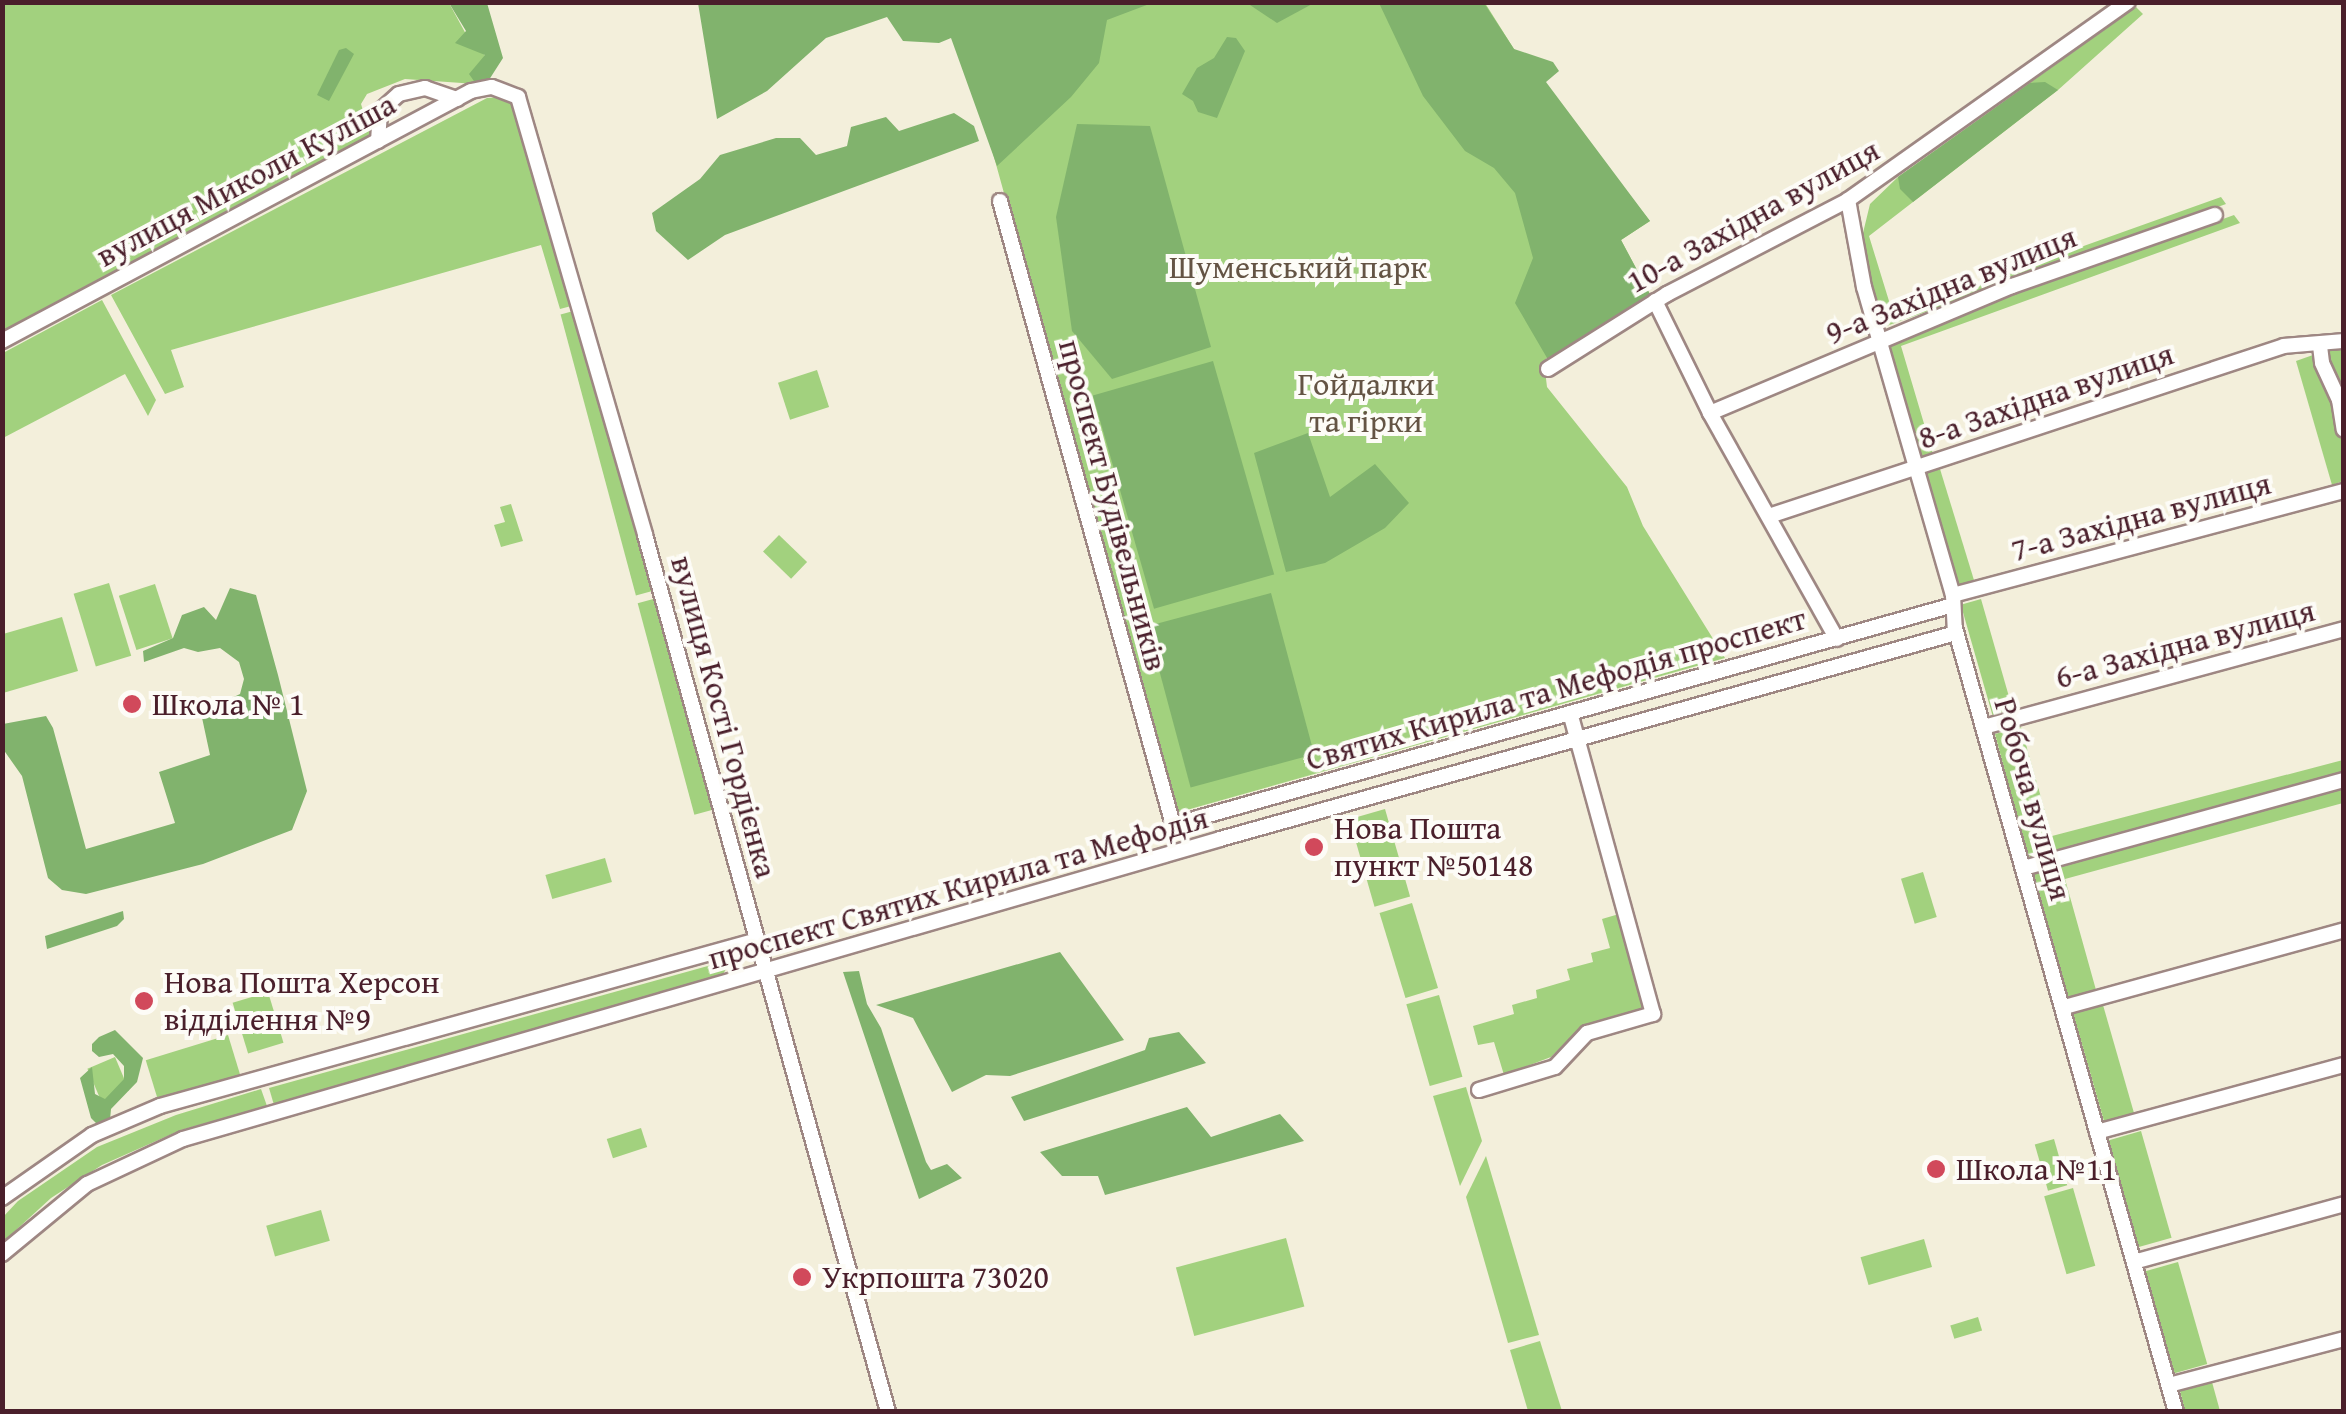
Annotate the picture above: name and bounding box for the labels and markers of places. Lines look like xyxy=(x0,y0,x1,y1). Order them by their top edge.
place label: Школа № 1 xyxy=(152,685,304,723)
marker: Школа № 1 xyxy=(121,693,143,715)
place label: Нова Пошта пункт №50148 xyxy=(1334,810,1533,885)
marker: Нова Пошта пункт №50148 xyxy=(1303,836,1325,858)
place label: Нова Пошта Херсон відділення №9 xyxy=(164,964,440,1039)
marker: Нова Пошта Херсон відділення №9 xyxy=(133,990,155,1012)
place label: Школа №11 xyxy=(1956,1150,2117,1188)
marker: Школа №11 xyxy=(1925,1158,1947,1180)
place label: Укрпошта 73020 xyxy=(822,1258,1049,1296)
marker: Укрпошта 73020 xyxy=(791,1266,813,1288)

